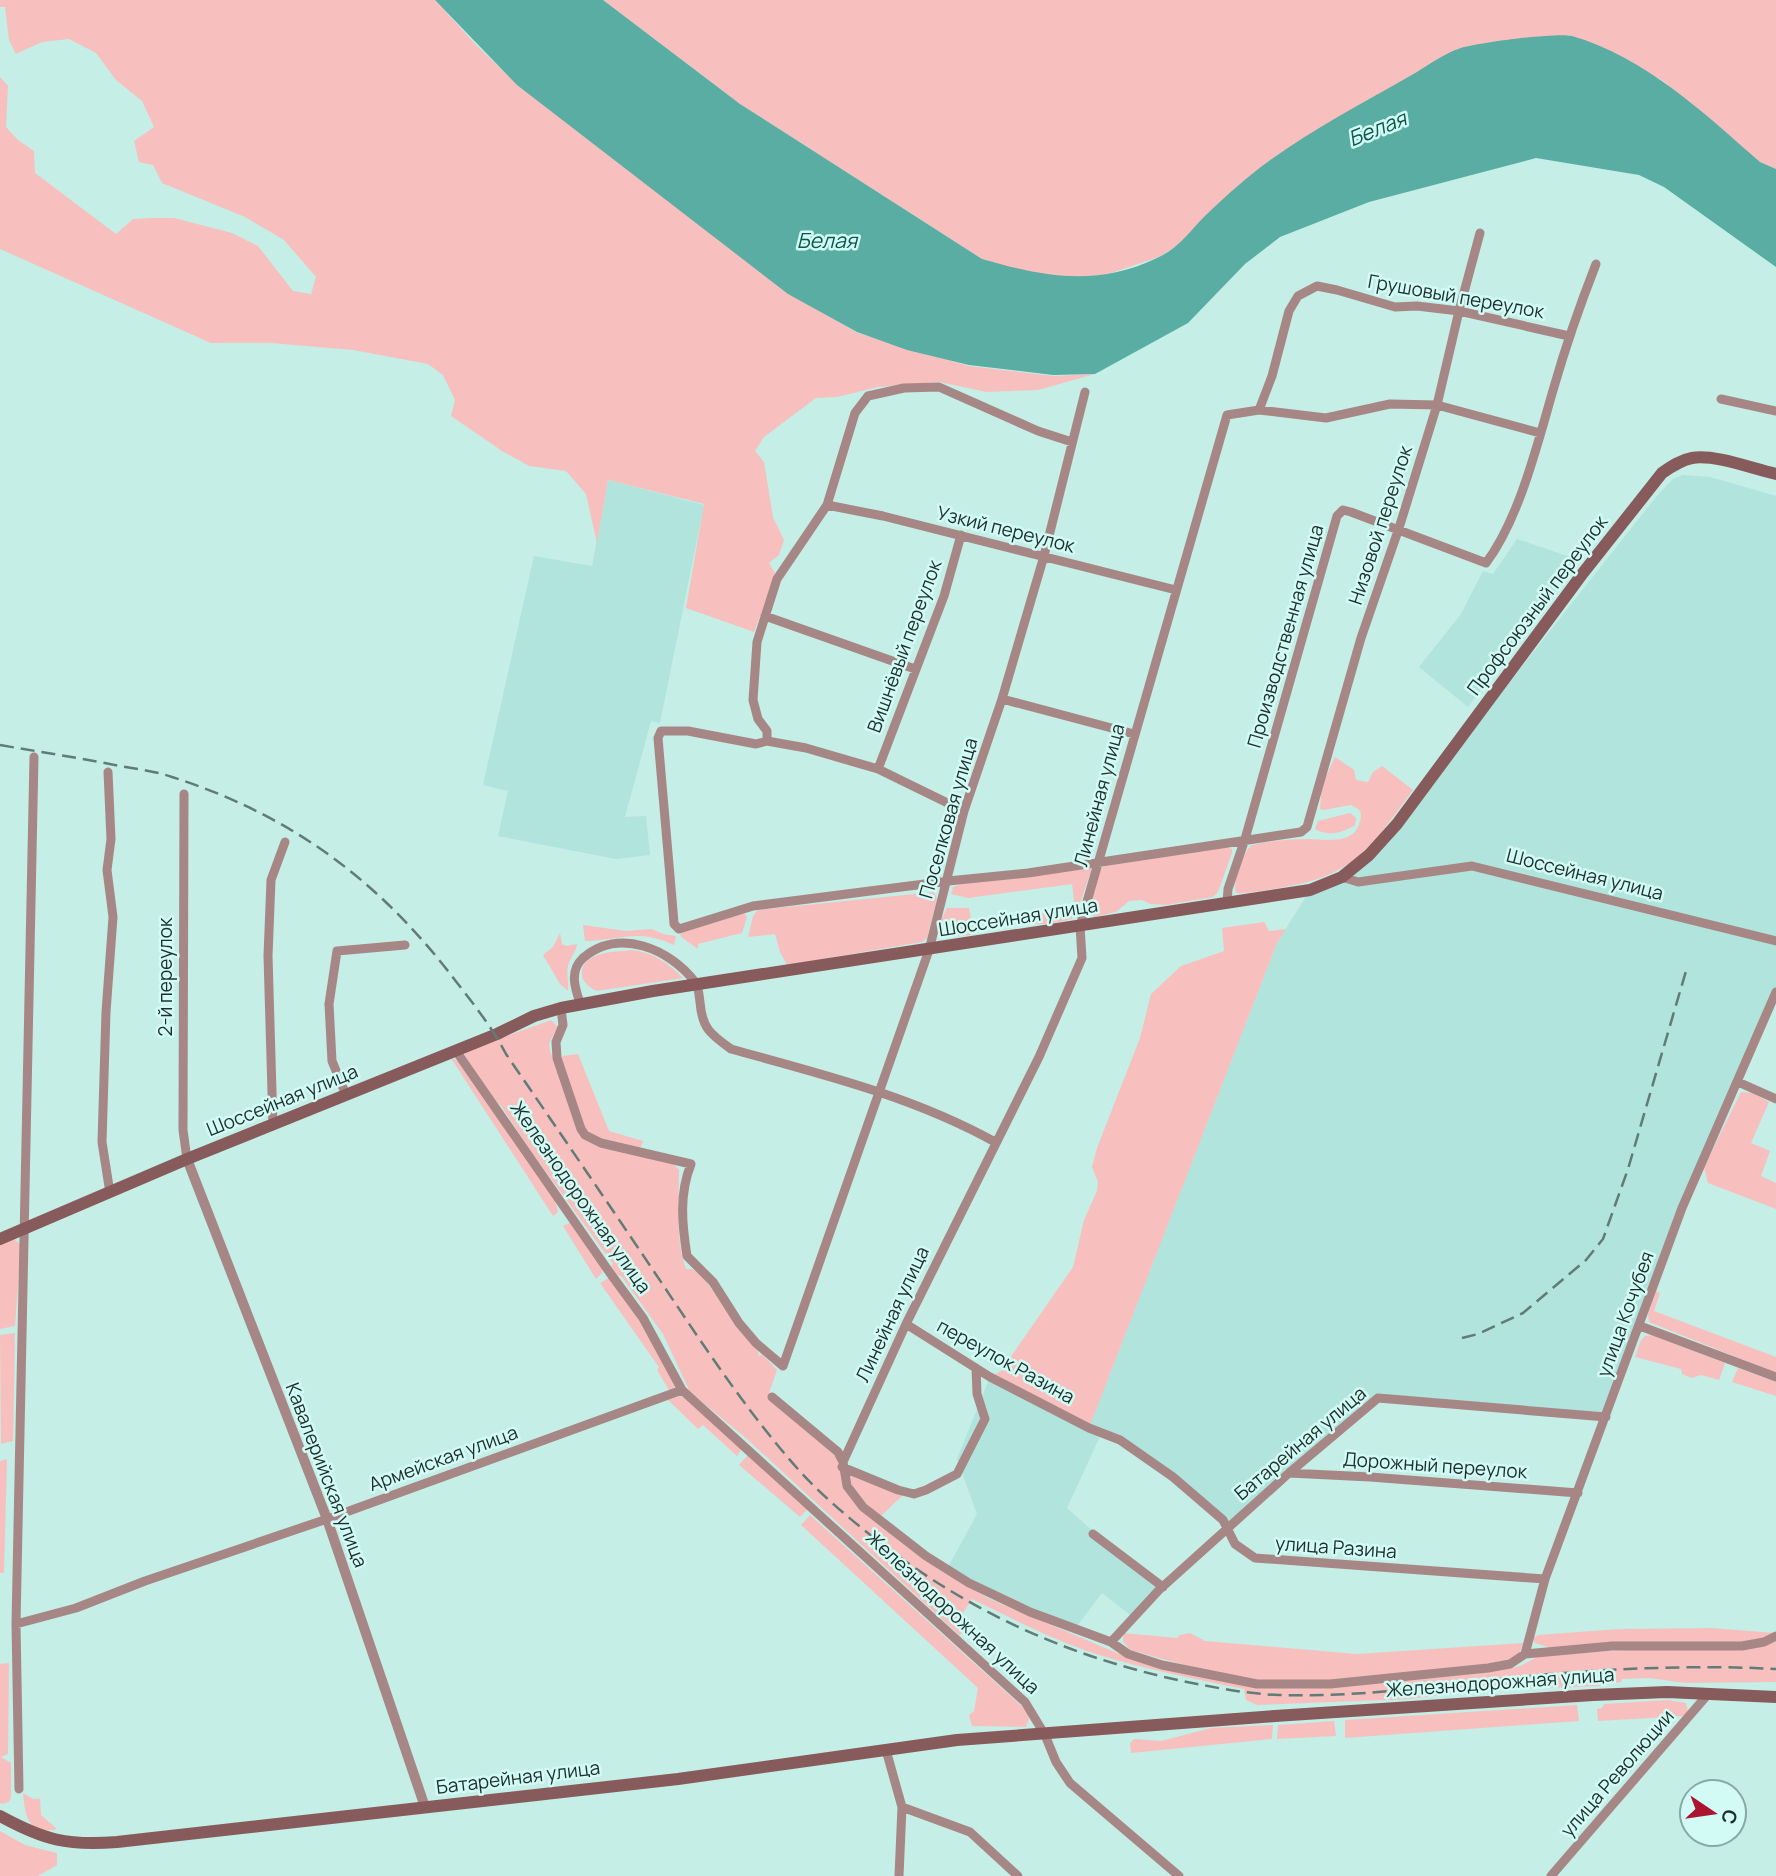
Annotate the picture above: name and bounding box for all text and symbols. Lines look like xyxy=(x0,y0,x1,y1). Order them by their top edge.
water label: Белая xyxy=(1344,103,1411,152)
water label: Белая xyxy=(797,226,859,254)
street label: Грушовый переулок xyxy=(1366,268,1547,324)
street label: Низовой переулок xyxy=(1342,441,1418,608)
street label: Узкий переулок xyxy=(934,499,1078,559)
street label: Профсоюзный переулок xyxy=(1461,509,1614,700)
street label: Производственная улица xyxy=(1241,521,1329,751)
street label: Вишнёвый переулок xyxy=(861,555,948,736)
street label: Линейная улица xyxy=(1067,721,1131,869)
street label: Поселковая улица xyxy=(913,735,983,901)
street label: Шоссейная улица xyxy=(1504,842,1666,906)
street label: Шоссейная улица xyxy=(937,892,1099,942)
street label: 2-й переулок xyxy=(152,917,178,1036)
street label: Шоссейная улица xyxy=(203,1058,361,1142)
street label: Железнодорожная улица xyxy=(505,1096,657,1298)
street label: Линейная улица xyxy=(849,1242,935,1386)
street label: улица Кочубея xyxy=(1590,1247,1660,1381)
street label: переулок Разина xyxy=(933,1312,1079,1410)
street label: Кавалерийская улица xyxy=(280,1379,374,1571)
street label: Батарейная улица xyxy=(1229,1380,1371,1506)
street label: Армейская улица xyxy=(365,1419,521,1497)
street label: Дорожный переулок xyxy=(1342,1446,1529,1484)
street label: Железнодорожная улица xyxy=(860,1524,1046,1700)
street label: улица Разина xyxy=(1274,1530,1398,1564)
street label: Железнодорожная улица xyxy=(1385,1661,1615,1703)
street label: улица Революции xyxy=(1554,1704,1680,1842)
street label: Батарейная улица xyxy=(435,1754,601,1800)
north arrow xyxy=(1678,1778,1748,1848)
text: С xyxy=(1715,1807,1744,1827)

